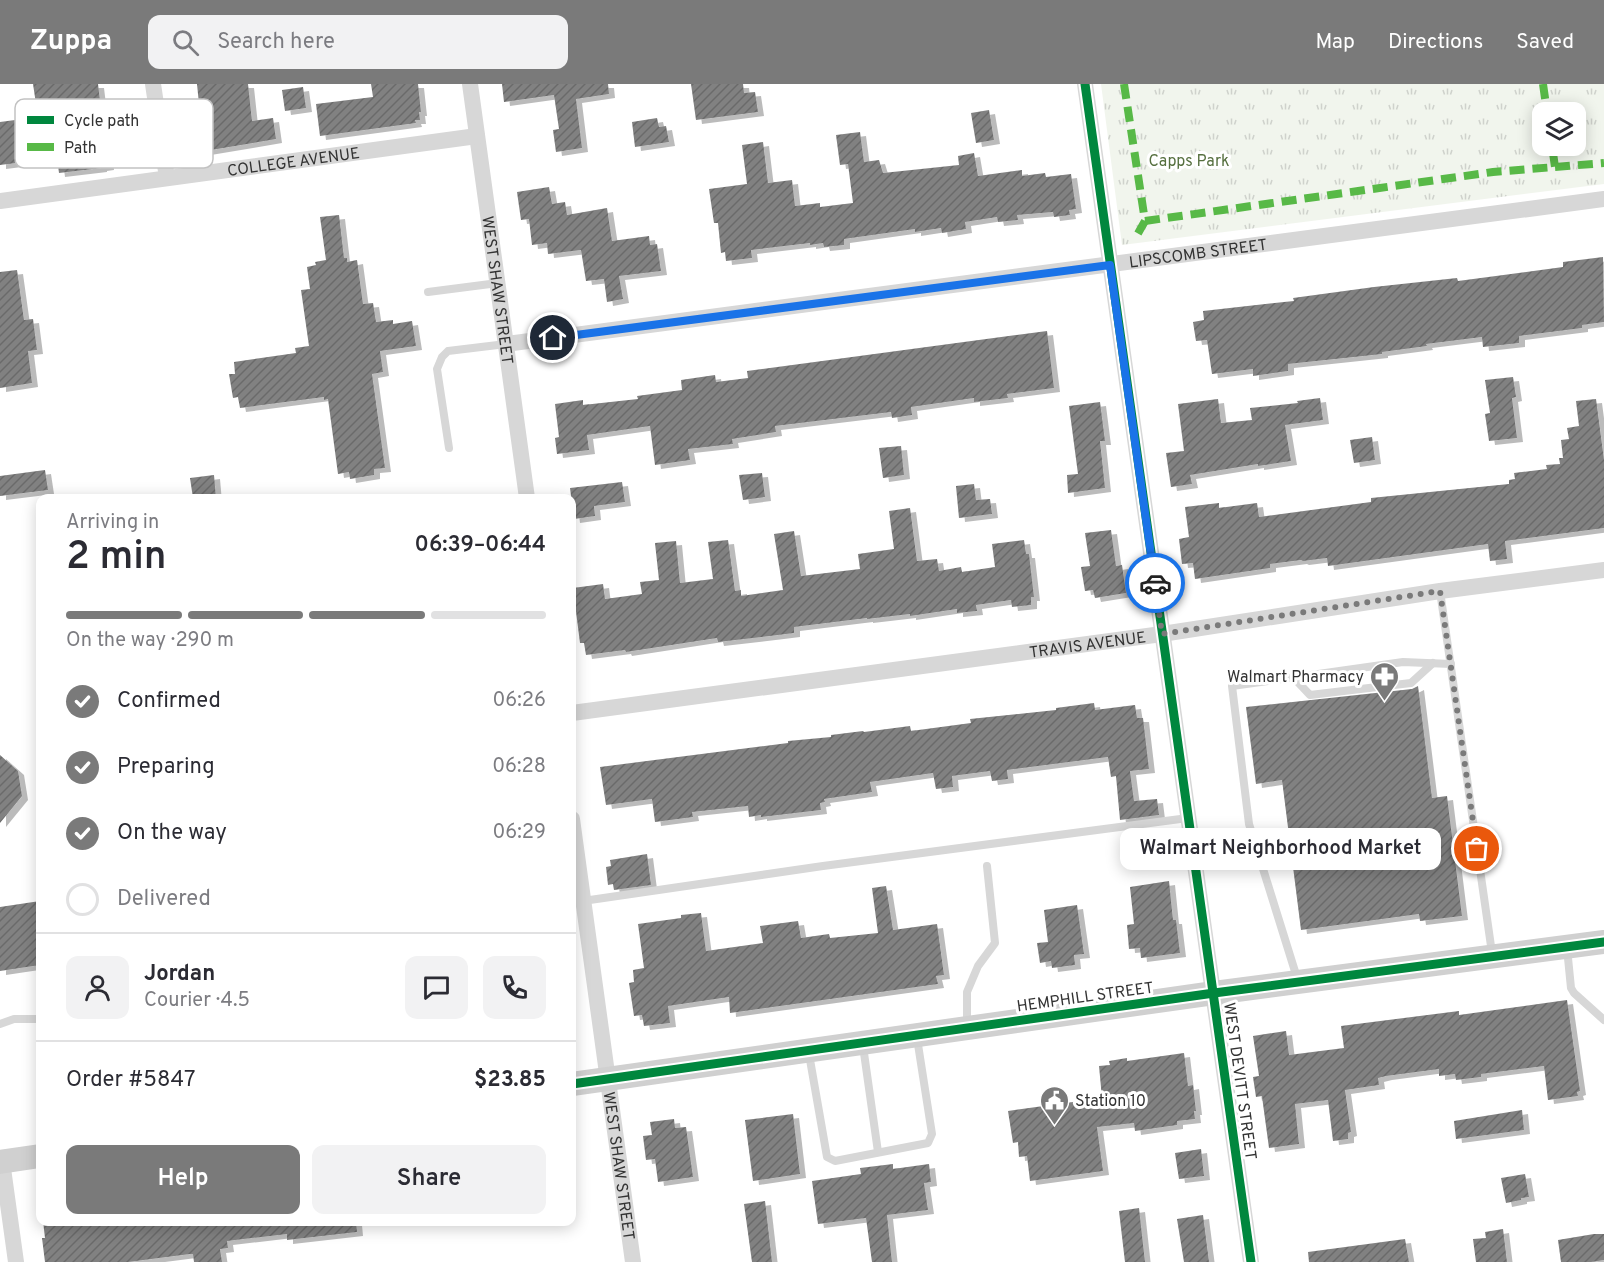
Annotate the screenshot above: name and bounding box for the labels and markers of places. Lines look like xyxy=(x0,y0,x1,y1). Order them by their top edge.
pin xyxy=(527,312,578,363)
pharmacy icon: Walmart Pharmacy xyxy=(1369,660,1401,702)
place label: Walmart Pharmacy xyxy=(1227,668,1364,688)
pin xyxy=(1451,823,1502,874)
callout: Walmart Neighborhood Market xyxy=(1120,828,1441,870)
public building icon: Station 10 xyxy=(1038,1084,1070,1126)
place label: Station 10 xyxy=(1075,1092,1146,1112)

